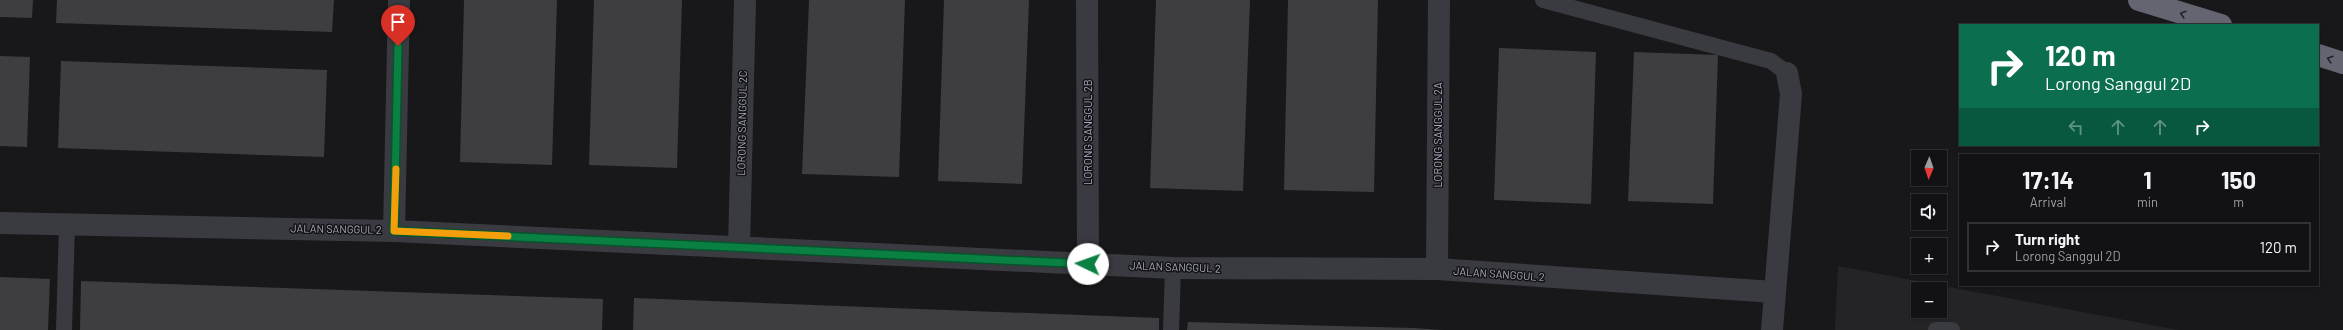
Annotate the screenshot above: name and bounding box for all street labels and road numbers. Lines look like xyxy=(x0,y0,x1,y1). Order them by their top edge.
street label: LORONG SANGGUL 2C xyxy=(734,70,749,176)
street label: LORONG SANGGUL 2B xyxy=(1081,79,1094,185)
street label: LORONG SANGGUL 2A xyxy=(1431,82,1444,188)
street label: JALAN SANGGUL 2 xyxy=(290,221,382,236)
street label: JALAN SANGGUL 2 xyxy=(1129,258,1221,275)
street label: JALAN SANGGUL 2 xyxy=(1453,264,1545,283)

